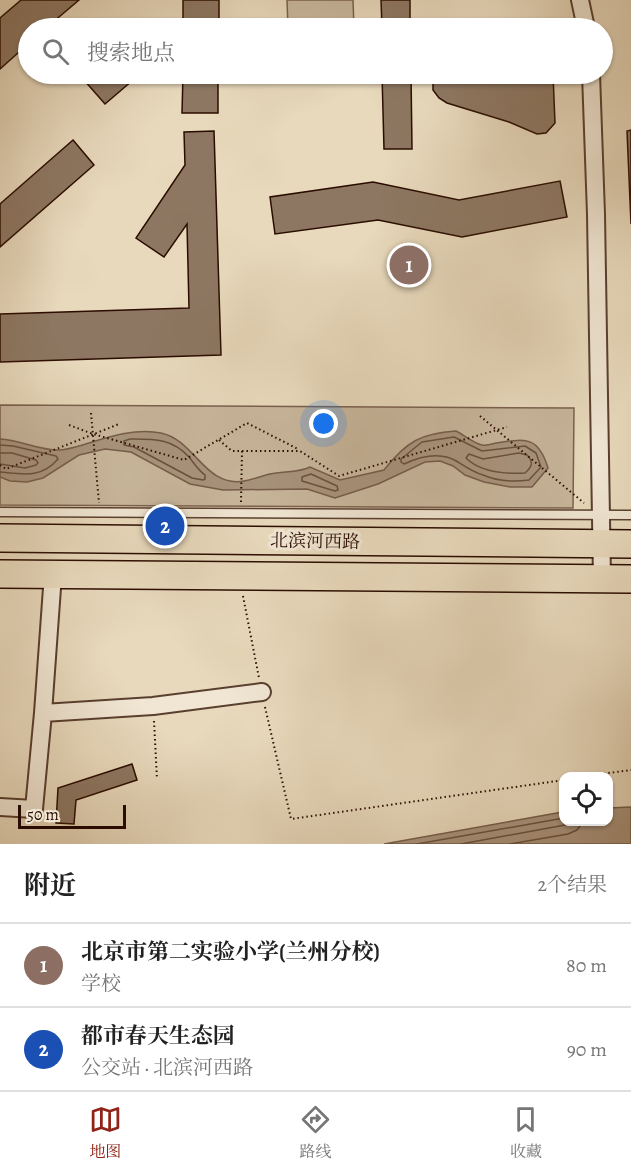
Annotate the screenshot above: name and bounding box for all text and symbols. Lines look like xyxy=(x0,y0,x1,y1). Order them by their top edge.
search box xyxy=(18,18,613,84)
icon: search xyxy=(39,35,72,68)
text: 搜索地点 xyxy=(87,38,175,68)
pin: 1 xyxy=(390,242,428,288)
your location xyxy=(309,409,338,438)
pin: 2 xyxy=(146,504,184,548)
street label: 北滨河西路 xyxy=(270,528,360,554)
map controls xyxy=(559,772,613,826)
button: locate xyxy=(559,772,613,826)
scale bar xyxy=(18,802,126,830)
text: 50 m xyxy=(27,804,59,826)
text: 附近 xyxy=(24,868,76,903)
text: 2个结果 xyxy=(538,871,607,898)
text: 北京市第二实验小学(兰州分校) xyxy=(81,937,380,967)
text: 1 xyxy=(40,952,47,979)
text: 80 m xyxy=(566,952,607,979)
text: 学校 xyxy=(81,970,121,997)
text: 都市春天生态园 xyxy=(81,1021,235,1051)
text: 2 xyxy=(39,1036,48,1063)
text: 90 m xyxy=(567,1036,607,1063)
text: 公交站 · 北滨河西路 xyxy=(81,1054,253,1081)
tab: 地图 xyxy=(89,1103,122,1163)
tab: 路线 xyxy=(299,1103,332,1163)
tab: 收藏 xyxy=(509,1103,542,1163)

